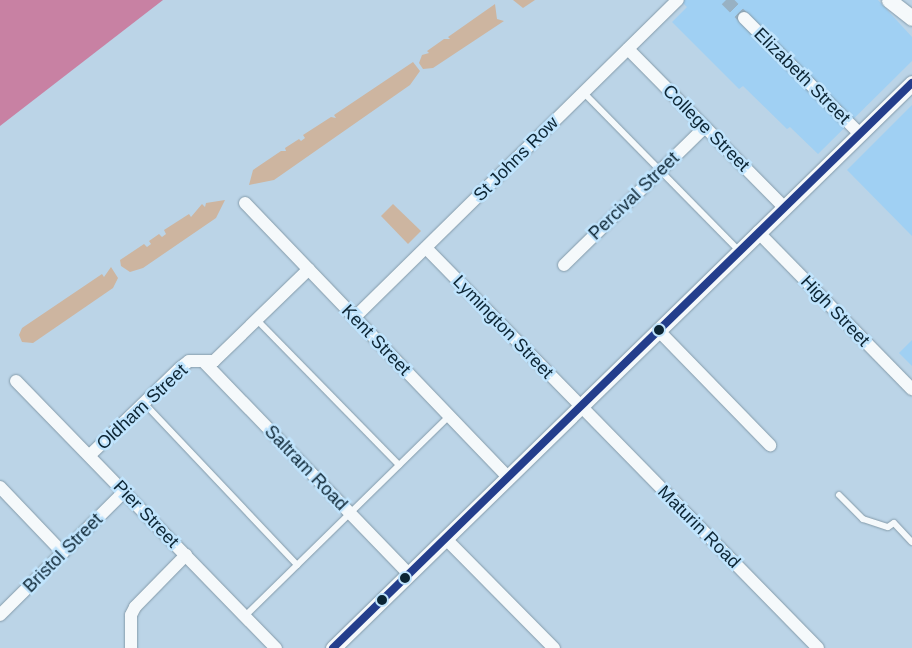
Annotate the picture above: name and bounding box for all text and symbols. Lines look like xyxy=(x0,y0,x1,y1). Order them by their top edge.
street label: Elizabeth Street xyxy=(749,23,855,129)
street label: College Street xyxy=(658,80,754,176)
street label: St Johns Row xyxy=(469,112,563,206)
street label: Percival Street xyxy=(584,148,684,244)
street label: Lymington Street xyxy=(448,271,558,383)
street label: High Street xyxy=(796,271,874,351)
street label: Kent Street xyxy=(337,300,415,380)
unlabelled marker xyxy=(654,325,664,335)
street label: Oldham Street xyxy=(92,360,192,454)
street label: Saltram Road xyxy=(260,421,352,515)
street label: Pier Street xyxy=(109,476,183,552)
street label: Maturin Road xyxy=(653,481,745,573)
street label: Bristol Street xyxy=(19,509,107,597)
unlabelled marker xyxy=(400,573,410,583)
unlabelled marker xyxy=(377,595,387,605)

